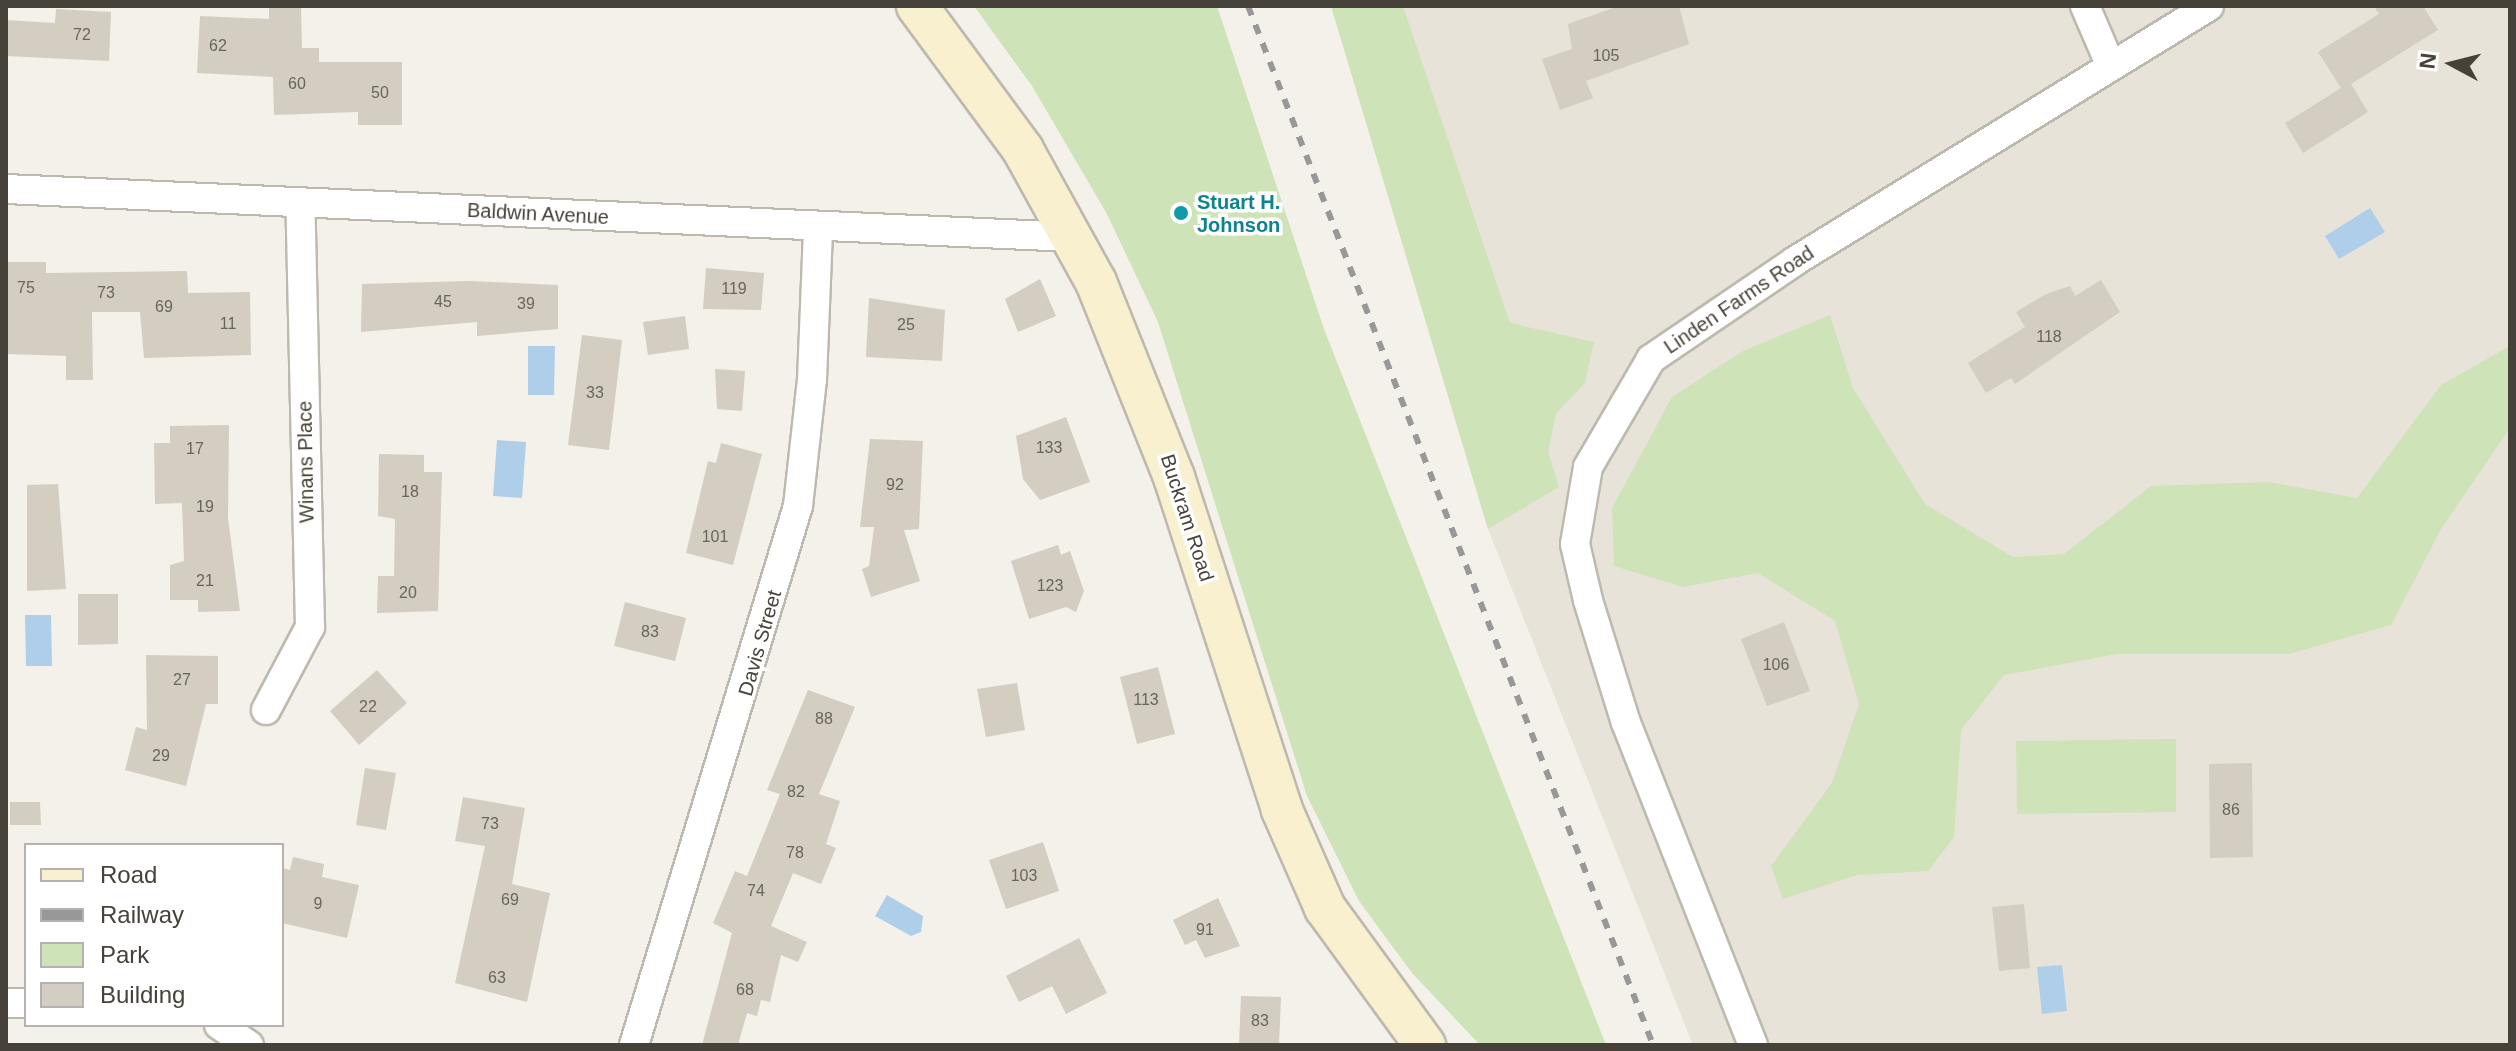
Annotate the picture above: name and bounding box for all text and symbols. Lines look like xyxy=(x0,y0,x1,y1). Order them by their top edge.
north arrow xyxy=(2412,24,2492,104)
house number: 72 xyxy=(73,25,91,45)
house number: 62 xyxy=(209,36,227,56)
house number: 105 xyxy=(1593,46,1619,66)
text: N xyxy=(2414,52,2441,70)
house number: 60 xyxy=(288,74,306,94)
house number: 50 xyxy=(371,83,389,103)
place label: Stuart H. Johnson xyxy=(1197,190,1280,237)
street label: Baldwin Avenue xyxy=(466,198,610,230)
marker: Stuart H. Johnson xyxy=(1172,204,1190,222)
street label: Linden Farms Road xyxy=(1659,241,1819,359)
house number: 75 xyxy=(17,278,35,298)
house number: 119 xyxy=(721,279,747,299)
house number: 73 xyxy=(97,283,115,303)
house number: 45 xyxy=(434,292,452,312)
house number: 39 xyxy=(517,294,535,314)
house number: 69 xyxy=(155,297,173,317)
house number: 11 xyxy=(220,314,236,334)
house number: 25 xyxy=(897,315,915,335)
house number: 118 xyxy=(2036,327,2062,347)
house number: 33 xyxy=(586,383,604,403)
street label: Winans Place xyxy=(293,401,319,523)
house number: 133 xyxy=(1036,438,1062,458)
house number: 17 xyxy=(186,439,204,459)
street label: Buckram Road xyxy=(1155,451,1219,585)
house number: 92 xyxy=(886,475,904,495)
house number: 18 xyxy=(401,482,419,502)
house number: 19 xyxy=(196,497,214,517)
house number: 101 xyxy=(702,527,728,547)
house number: 21 xyxy=(196,571,214,591)
house number: 123 xyxy=(1037,576,1063,596)
house number: 20 xyxy=(399,583,417,603)
street label: Davis Street xyxy=(733,587,787,699)
house number: 83 xyxy=(641,622,659,642)
house number: 106 xyxy=(1763,655,1789,675)
house number: 27 xyxy=(173,670,191,690)
house number: 113 xyxy=(1133,690,1159,710)
house number: 22 xyxy=(359,697,377,717)
house number: 88 xyxy=(815,709,833,729)
house number: 29 xyxy=(152,746,170,766)
house number: 82 xyxy=(787,782,805,802)
house number: 86 xyxy=(2222,800,2240,820)
house number: 73 xyxy=(481,814,499,834)
legend xyxy=(24,843,284,1027)
house number: 78 xyxy=(786,843,804,863)
text: Road xyxy=(100,861,157,888)
house number: 103 xyxy=(1011,866,1037,886)
house number: 74 xyxy=(747,881,765,901)
house number: 69 xyxy=(501,890,519,910)
house number: 9 xyxy=(314,894,322,914)
text: Railway xyxy=(100,901,184,928)
house number: 91 xyxy=(1196,920,1214,940)
text: Park xyxy=(100,941,149,968)
house number: 63 xyxy=(488,968,506,988)
house number: 68 xyxy=(736,980,754,1000)
text: Building xyxy=(100,981,185,1008)
house number: 83 xyxy=(1251,1011,1269,1031)

